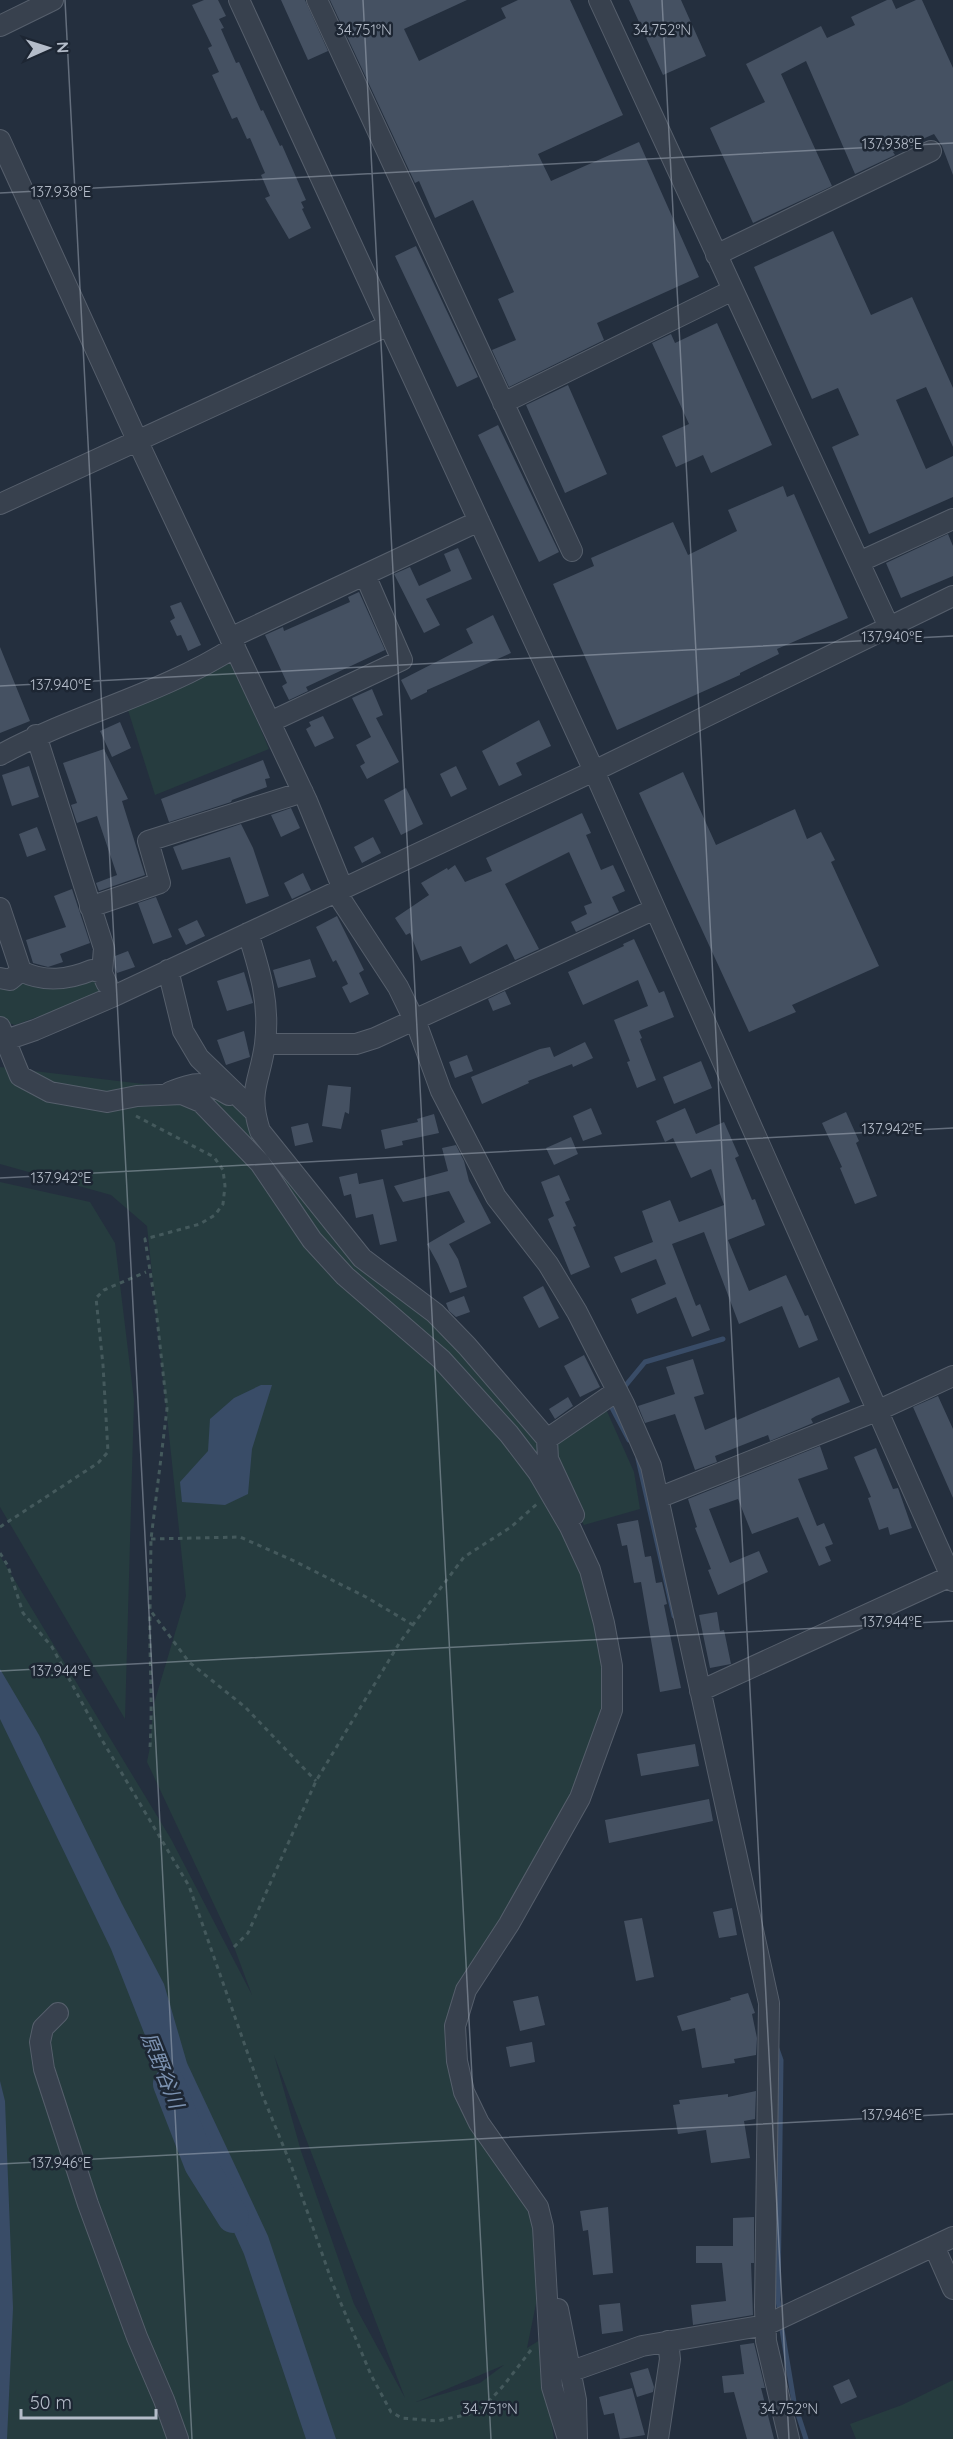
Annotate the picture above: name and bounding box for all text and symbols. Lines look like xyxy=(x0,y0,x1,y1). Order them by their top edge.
north arrow xyxy=(18,18,78,78)
text: 34.751°N xyxy=(336,20,392,39)
text: 34.752°N xyxy=(633,20,691,39)
text: N xyxy=(53,41,73,54)
text: 137.938°E xyxy=(862,134,922,153)
text: 137.938°E xyxy=(31,182,91,201)
text: 137.940°E xyxy=(861,627,923,646)
text: 137.940°E xyxy=(30,675,92,694)
text: 137.942°E xyxy=(862,1119,922,1138)
text: 137.942°E xyxy=(31,1168,91,1187)
text: 137.944°E xyxy=(862,1612,922,1631)
text: 137.944°E xyxy=(31,1661,91,1680)
water label: 原野谷川 xyxy=(136,2028,190,2114)
text: 137.946°E xyxy=(862,2105,922,2124)
text: 137.946°E xyxy=(31,2153,91,2172)
scale bar xyxy=(21,2382,156,2420)
text: 50 m xyxy=(30,2391,72,2414)
text: 34.751°N xyxy=(462,2399,518,2418)
text: 34.752°N xyxy=(760,2399,818,2418)

